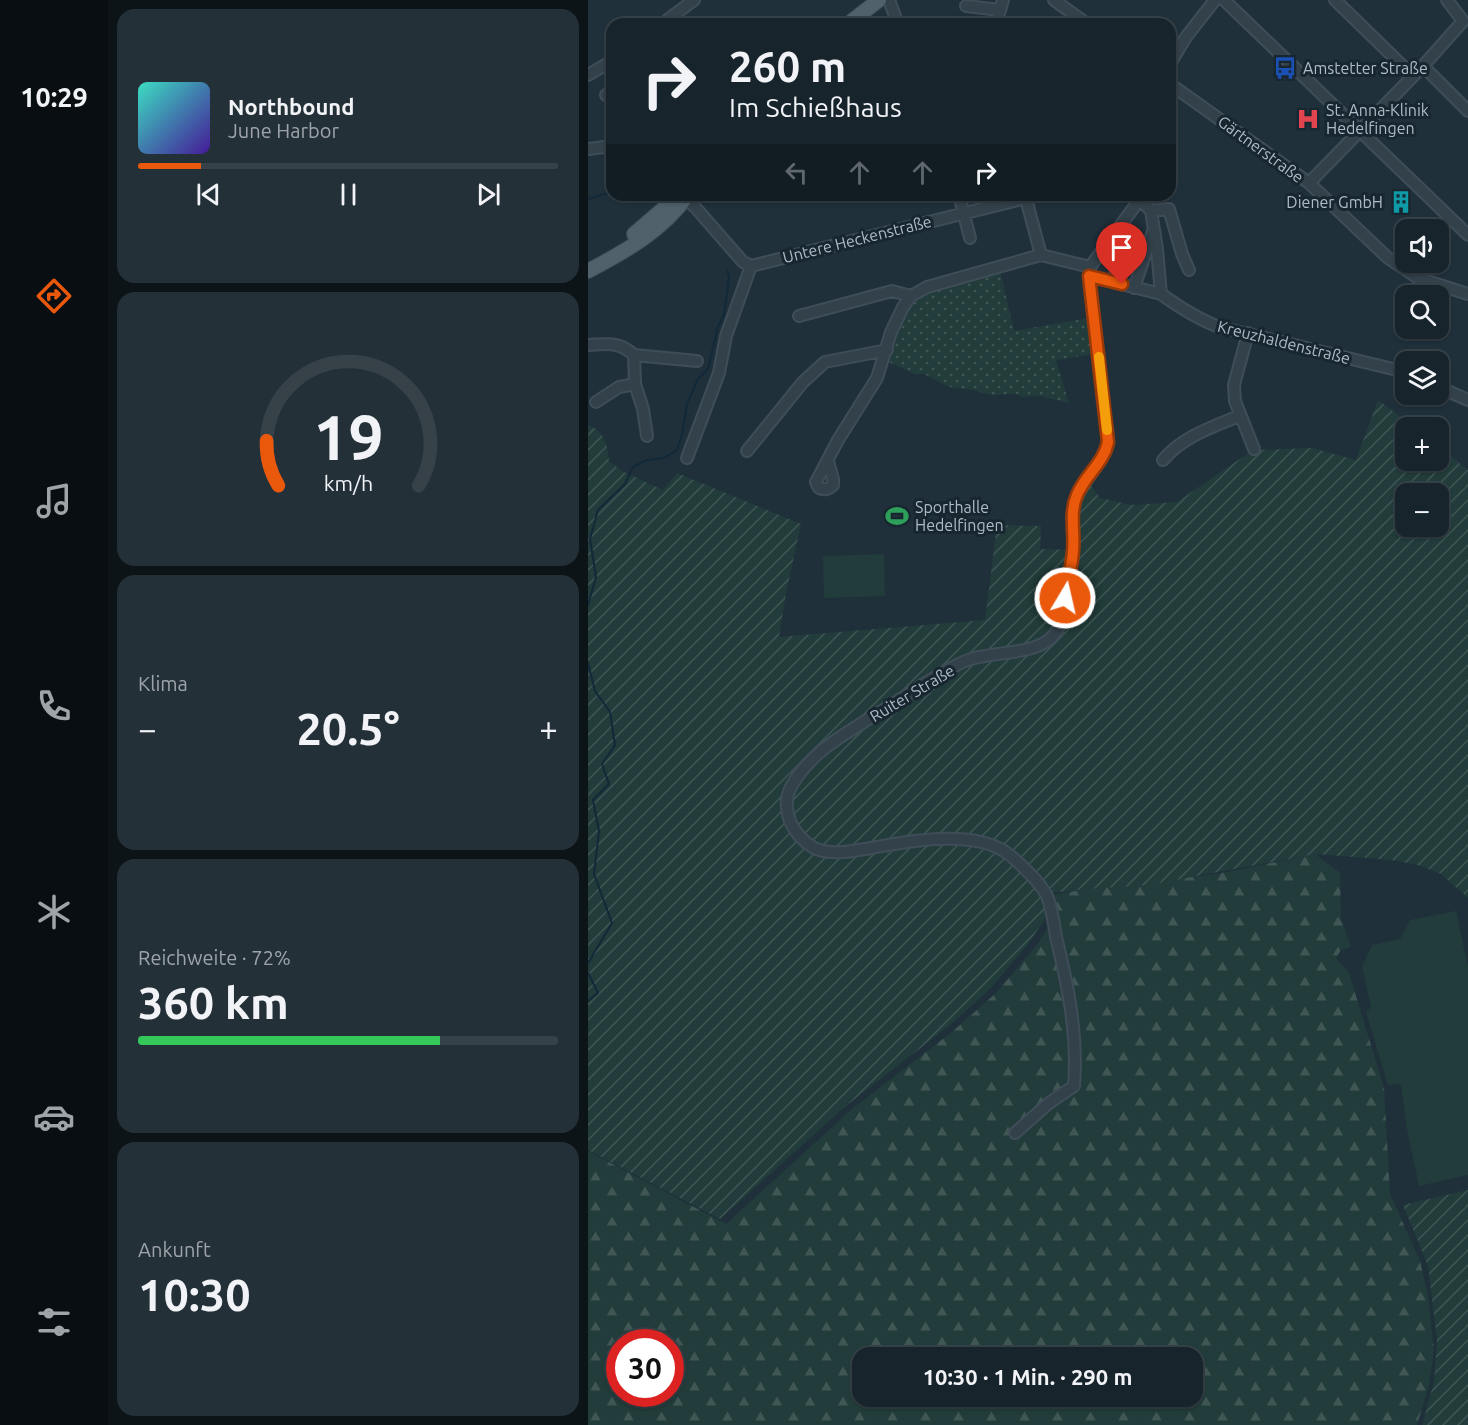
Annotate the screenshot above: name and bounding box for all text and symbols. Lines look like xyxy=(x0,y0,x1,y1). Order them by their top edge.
icon: right xyxy=(630,42,708,120)
text: 260 m xyxy=(729,43,846,90)
bus stop icon: Amstetter Straße xyxy=(1272,55,1298,81)
place label: Amstetter Straße xyxy=(1303,59,1428,77)
text: 10:29 xyxy=(20,82,88,112)
text: Im Schießhaus xyxy=(729,92,902,122)
text: Northbound xyxy=(228,94,354,119)
place label: St. Anna-Klinik Hedelfingen xyxy=(1326,101,1429,137)
hospital icon: St. Anna-Klinik Hedelfingen xyxy=(1295,106,1321,132)
street label: Gärtnerstraße xyxy=(1215,112,1307,186)
text: June Harbor xyxy=(228,119,339,142)
icon: left xyxy=(780,156,813,189)
icon: ahead xyxy=(843,156,876,189)
icon: ahead xyxy=(906,156,939,189)
icon: right xyxy=(969,156,1002,189)
icon: previous xyxy=(192,178,225,211)
icon: pause xyxy=(332,178,365,211)
icon: next xyxy=(472,178,505,211)
building icon: Diener GmbH xyxy=(1388,189,1414,215)
place label: Diener GmbH xyxy=(1286,193,1383,211)
street label: Untere Heckenstraße xyxy=(781,212,933,266)
map controls xyxy=(1395,219,1449,537)
button: sound xyxy=(1395,219,1449,273)
pin xyxy=(1096,222,1147,284)
icon: arrive xyxy=(1105,231,1138,264)
icon: directions xyxy=(33,275,75,317)
button: search xyxy=(1395,285,1449,339)
street label: Kreuzhaldenstraße xyxy=(1216,317,1352,367)
button: layers xyxy=(1395,351,1449,405)
text: 19 xyxy=(313,402,383,472)
button: + xyxy=(1395,417,1449,471)
text: km/h xyxy=(323,472,373,496)
icon: music xyxy=(33,480,75,522)
button: − xyxy=(1395,483,1449,537)
place label: Sporthalle Hedelfingen xyxy=(915,498,1004,534)
sports icon: Sporthalle Hedelfingen xyxy=(884,503,910,529)
position arrow xyxy=(1033,566,1097,630)
street label: Ruiter Straße xyxy=(867,661,957,725)
text: Klima xyxy=(138,672,188,695)
icon: phone xyxy=(33,685,75,727)
text: 20.5° xyxy=(296,703,400,754)
text: − xyxy=(138,710,157,747)
text: + xyxy=(539,710,558,747)
icon: climate xyxy=(33,891,75,933)
text: Reichweite · 72% xyxy=(138,946,291,969)
text: 360 km xyxy=(138,977,289,1028)
icon: car xyxy=(33,1096,75,1138)
text: Ankunft xyxy=(138,1238,211,1261)
text: 10:30 xyxy=(138,1269,251,1320)
icon: filters xyxy=(33,1301,75,1343)
speed limit sign: 30 xyxy=(606,1329,684,1407)
text: 10:30 · 1 Min. · 290 m xyxy=(923,1364,1132,1389)

